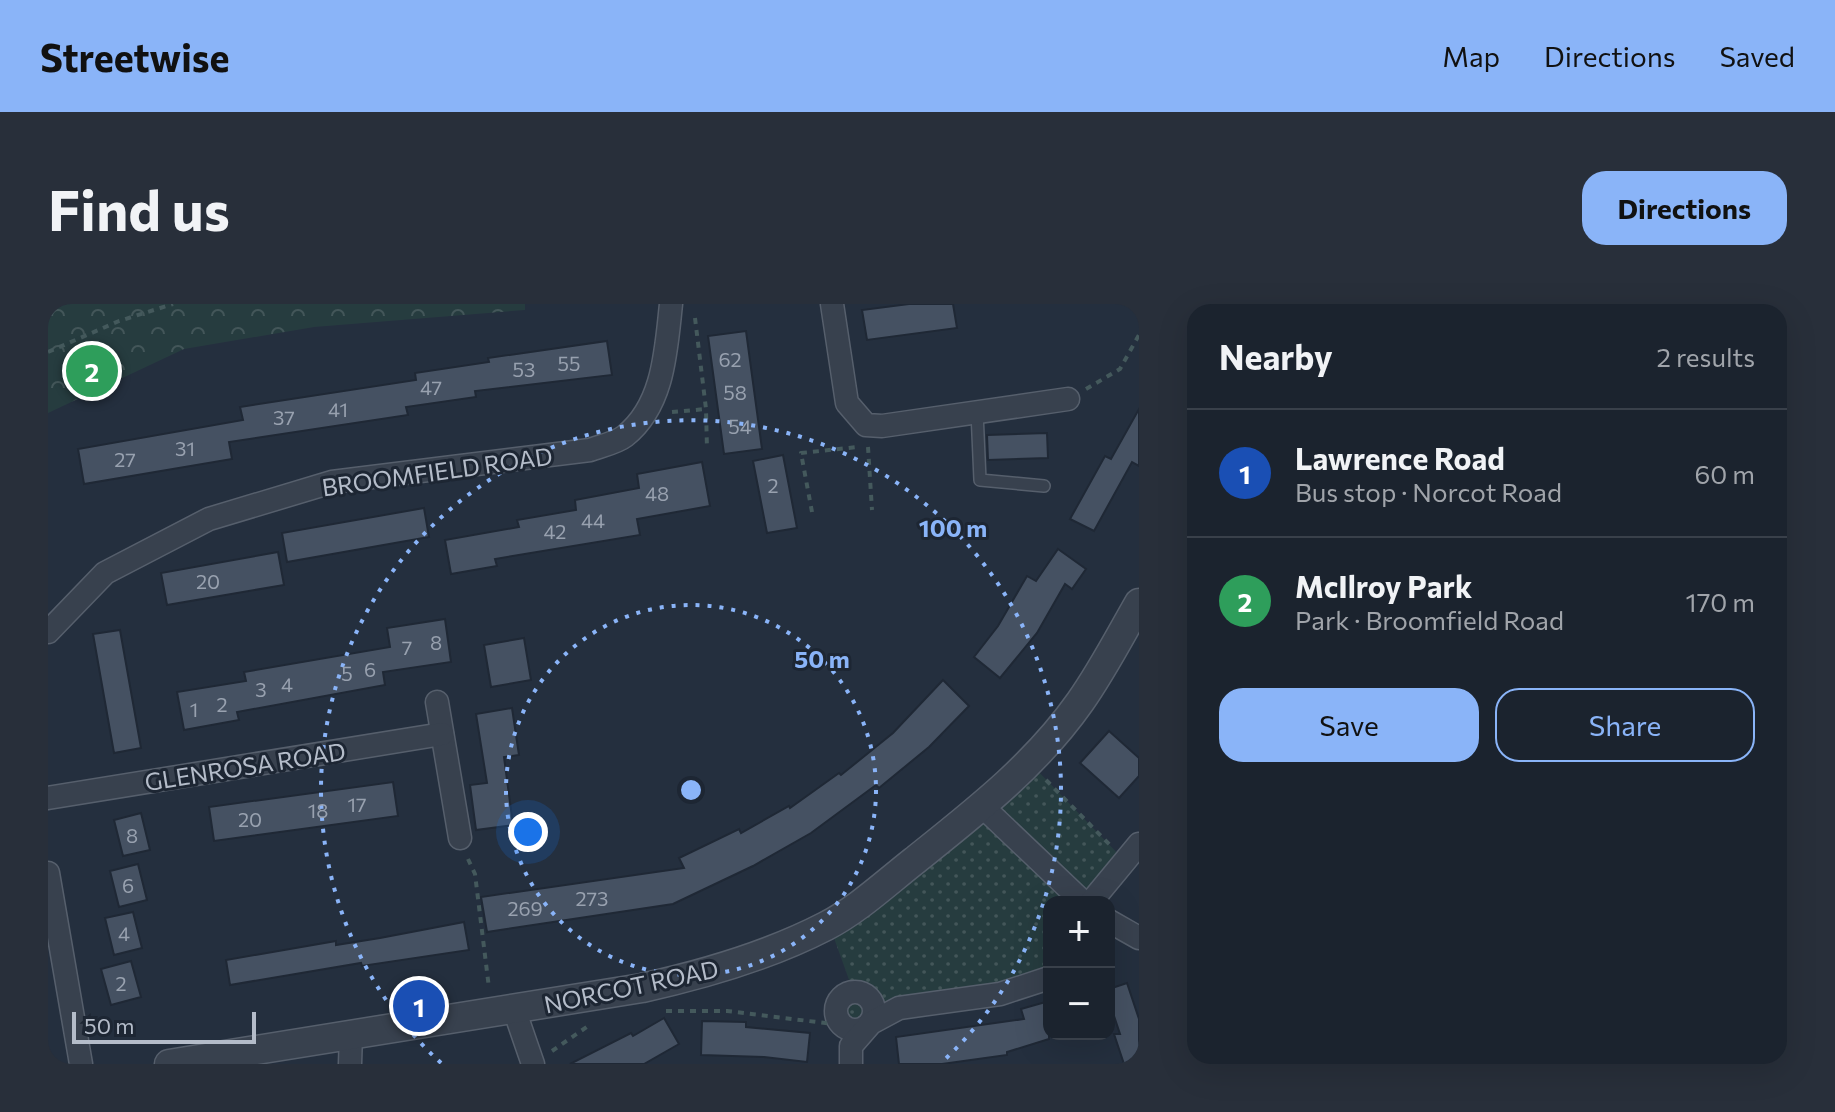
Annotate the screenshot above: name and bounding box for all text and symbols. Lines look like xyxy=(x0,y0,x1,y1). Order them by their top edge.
text: Streetwise xyxy=(40,33,229,80)
text: Map xyxy=(1442,39,1500,73)
text: Directions xyxy=(1544,39,1675,73)
text: Saved xyxy=(1719,39,1795,73)
button: Directions xyxy=(1582,171,1787,245)
text: Find us xyxy=(48,174,230,243)
text: Nearby xyxy=(1219,335,1333,377)
pin: 2 xyxy=(66,341,118,401)
text: 2 results xyxy=(1657,341,1755,372)
house number: 62 xyxy=(718,347,742,371)
house number: 55 xyxy=(558,351,580,375)
house number: 53 xyxy=(513,357,535,381)
house number: 47 xyxy=(420,375,442,399)
house number: 58 xyxy=(723,380,747,404)
house number: 41 xyxy=(328,397,348,421)
house number: 37 xyxy=(273,405,295,429)
house number: 54 xyxy=(728,414,752,438)
house number: 31 xyxy=(175,436,195,460)
text: Lawrence Road xyxy=(1295,439,1505,476)
street label: BROOMFIELD ROAD xyxy=(320,440,554,502)
house number: 27 xyxy=(114,447,136,471)
text: 1 xyxy=(1239,458,1251,489)
text: 60 m xyxy=(1695,458,1755,489)
house number: 2 xyxy=(767,473,779,497)
text: Bus stop · Norcot Road xyxy=(1295,476,1562,507)
house number: 48 xyxy=(645,481,669,505)
house number: 44 xyxy=(581,508,605,532)
text: 100 m xyxy=(919,513,987,542)
house number: 42 xyxy=(544,519,566,543)
text: McIlroy Park xyxy=(1295,567,1472,604)
house number: 20 xyxy=(196,569,220,593)
text: 2 xyxy=(1238,586,1252,617)
text: 170 m xyxy=(1686,586,1755,617)
text: Park · Broomfield Road xyxy=(1295,604,1564,635)
house number: 8 xyxy=(430,630,442,654)
house number: 7 xyxy=(402,635,412,659)
text: 50 m xyxy=(794,644,850,673)
house number: 6 xyxy=(364,657,376,681)
house number: 5 xyxy=(341,661,353,685)
house number: 4 xyxy=(281,672,293,696)
house number: 3 xyxy=(255,677,267,701)
button: Save xyxy=(1219,688,1479,762)
button: Share xyxy=(1495,688,1755,762)
house number: 2 xyxy=(216,692,228,716)
house number: 1 xyxy=(190,697,198,721)
street label: GLENROSA ROAD xyxy=(142,736,348,796)
centre of rings xyxy=(677,776,705,804)
house number: 17 xyxy=(347,792,367,816)
house number: 18 xyxy=(308,798,328,822)
house number: 20 xyxy=(238,807,262,831)
your location xyxy=(508,812,548,852)
house number: 8 xyxy=(126,823,138,847)
house number: 6 xyxy=(122,873,134,897)
house number: 273 xyxy=(575,886,609,910)
house number: 269 xyxy=(507,896,543,920)
map controls xyxy=(1043,896,1115,1040)
button: + xyxy=(1043,896,1115,968)
house number: 4 xyxy=(118,921,130,945)
street label: NORCOT ROAD xyxy=(541,953,721,1019)
button: − xyxy=(1043,968,1115,1040)
house number: 2 xyxy=(115,971,127,995)
pin: 1 xyxy=(393,976,445,1036)
scale bar xyxy=(72,1008,256,1044)
text: 50 m xyxy=(84,1012,134,1039)

